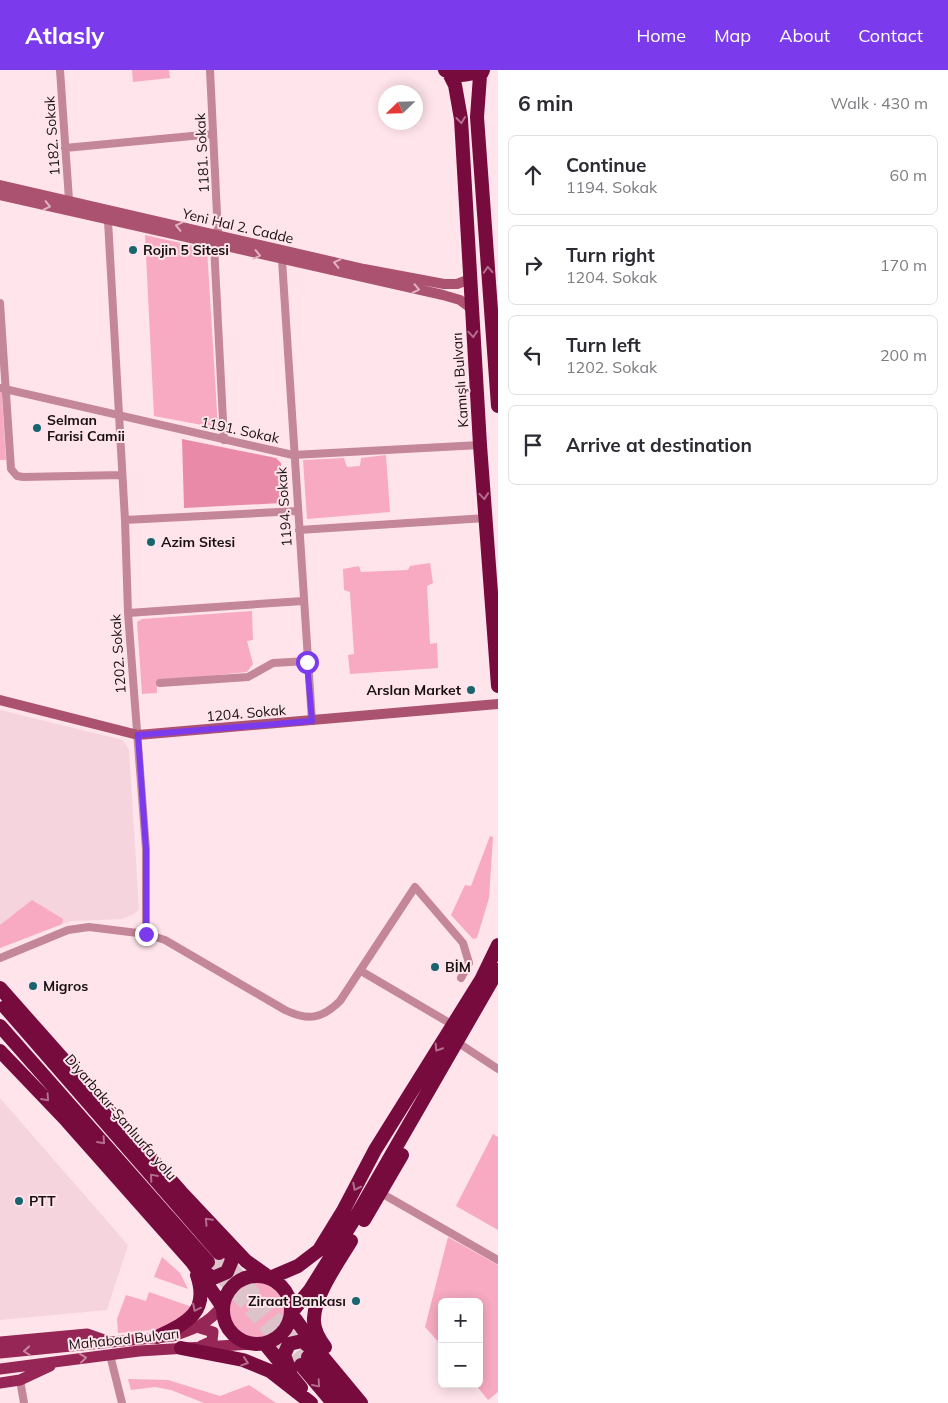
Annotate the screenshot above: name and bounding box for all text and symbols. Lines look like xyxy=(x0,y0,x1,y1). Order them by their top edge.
text: Atlasly xyxy=(25,20,104,50)
text: Home xyxy=(636,24,686,47)
text: Map xyxy=(714,24,751,47)
text: About xyxy=(779,24,830,47)
text: Contact xyxy=(858,24,923,47)
north arrow xyxy=(378,85,423,130)
text: 6 min xyxy=(518,90,573,116)
text: Walk · 430 m xyxy=(830,93,928,113)
street label: 1182. Sokak xyxy=(40,95,64,176)
street label: 1181. Sokak xyxy=(191,112,213,193)
one-way arrow xyxy=(455,116,466,124)
text: Continue xyxy=(566,153,646,177)
icon: ahead xyxy=(519,161,547,189)
text: 60 m xyxy=(890,165,927,185)
text: 1194. Sokak xyxy=(566,177,657,197)
one-way arrow xyxy=(43,200,52,211)
street label: Yeni Hal 2. Cadde xyxy=(180,204,295,248)
one-way arrow xyxy=(174,221,183,232)
place label: Rojin 5 Sitesi xyxy=(143,241,229,259)
text: Turn right xyxy=(566,243,655,267)
marker: Rojin 5 Sitesi xyxy=(127,244,139,256)
one-way arrow xyxy=(252,249,261,260)
icon: right xyxy=(519,251,547,279)
text: 170 m xyxy=(880,255,927,275)
one-way arrow xyxy=(332,258,341,269)
one-way arrow xyxy=(483,266,494,274)
text: 1204. Sokak xyxy=(566,267,657,287)
one-way arrow xyxy=(411,283,420,294)
one-way arrow xyxy=(468,331,479,339)
street label: Kamışlı Bulvarı xyxy=(448,332,472,428)
text: Turn left xyxy=(566,333,641,357)
icon: left xyxy=(519,341,547,369)
text: 200 m xyxy=(880,345,927,365)
text: 1202. Sokak xyxy=(566,357,657,377)
place label: Selman Farisi Camii xyxy=(47,411,125,445)
street label: 1191. Sokak xyxy=(199,413,282,447)
marker: Selman Farisi Camii xyxy=(31,422,43,434)
icon: arrive xyxy=(519,431,547,459)
text: Arrive at destination xyxy=(566,433,752,457)
street label: 1194. Sokak xyxy=(272,466,296,547)
one-way arrow xyxy=(479,493,490,501)
place label: Azim Sitesi xyxy=(161,533,235,551)
marker: Azim Sitesi xyxy=(145,536,157,548)
street label: 1202. Sokak xyxy=(106,613,130,694)
route start xyxy=(296,651,319,674)
place label: Arslan Market xyxy=(367,681,462,699)
marker: Arslan Market xyxy=(465,684,477,696)
street label: 1204. Sokak xyxy=(205,700,287,725)
route end xyxy=(135,923,158,946)
place label: BİM xyxy=(445,958,471,976)
marker: BİM xyxy=(429,961,441,973)
place label: Migros xyxy=(43,977,88,995)
marker: Migros xyxy=(27,980,39,992)
one-way arrow xyxy=(435,1042,445,1051)
street label: Diyarbakır-Şanlıurfa yolu xyxy=(61,1050,181,1184)
one-way arrow xyxy=(40,1093,49,1102)
one-way arrow xyxy=(96,1135,105,1144)
one-way arrow xyxy=(149,1174,158,1183)
one-way arrow xyxy=(352,1182,362,1191)
place label: PTT xyxy=(29,1192,56,1210)
marker: PTT xyxy=(13,1195,25,1207)
one-way arrow xyxy=(205,1218,214,1227)
place label: Ziraat Bankası xyxy=(248,1292,346,1310)
marker: Ziraat Bankası xyxy=(350,1295,362,1307)
map controls xyxy=(438,1298,483,1388)
button: + xyxy=(438,1298,483,1343)
one-way arrow xyxy=(192,1303,202,1312)
street label: Mahabad Bulvarı xyxy=(68,1324,180,1354)
button: − xyxy=(438,1343,483,1388)
one-way arrow xyxy=(23,1345,31,1356)
one-way arrow xyxy=(79,1353,87,1364)
one-way arrow xyxy=(241,1356,249,1366)
one-way arrow xyxy=(311,1379,320,1388)

